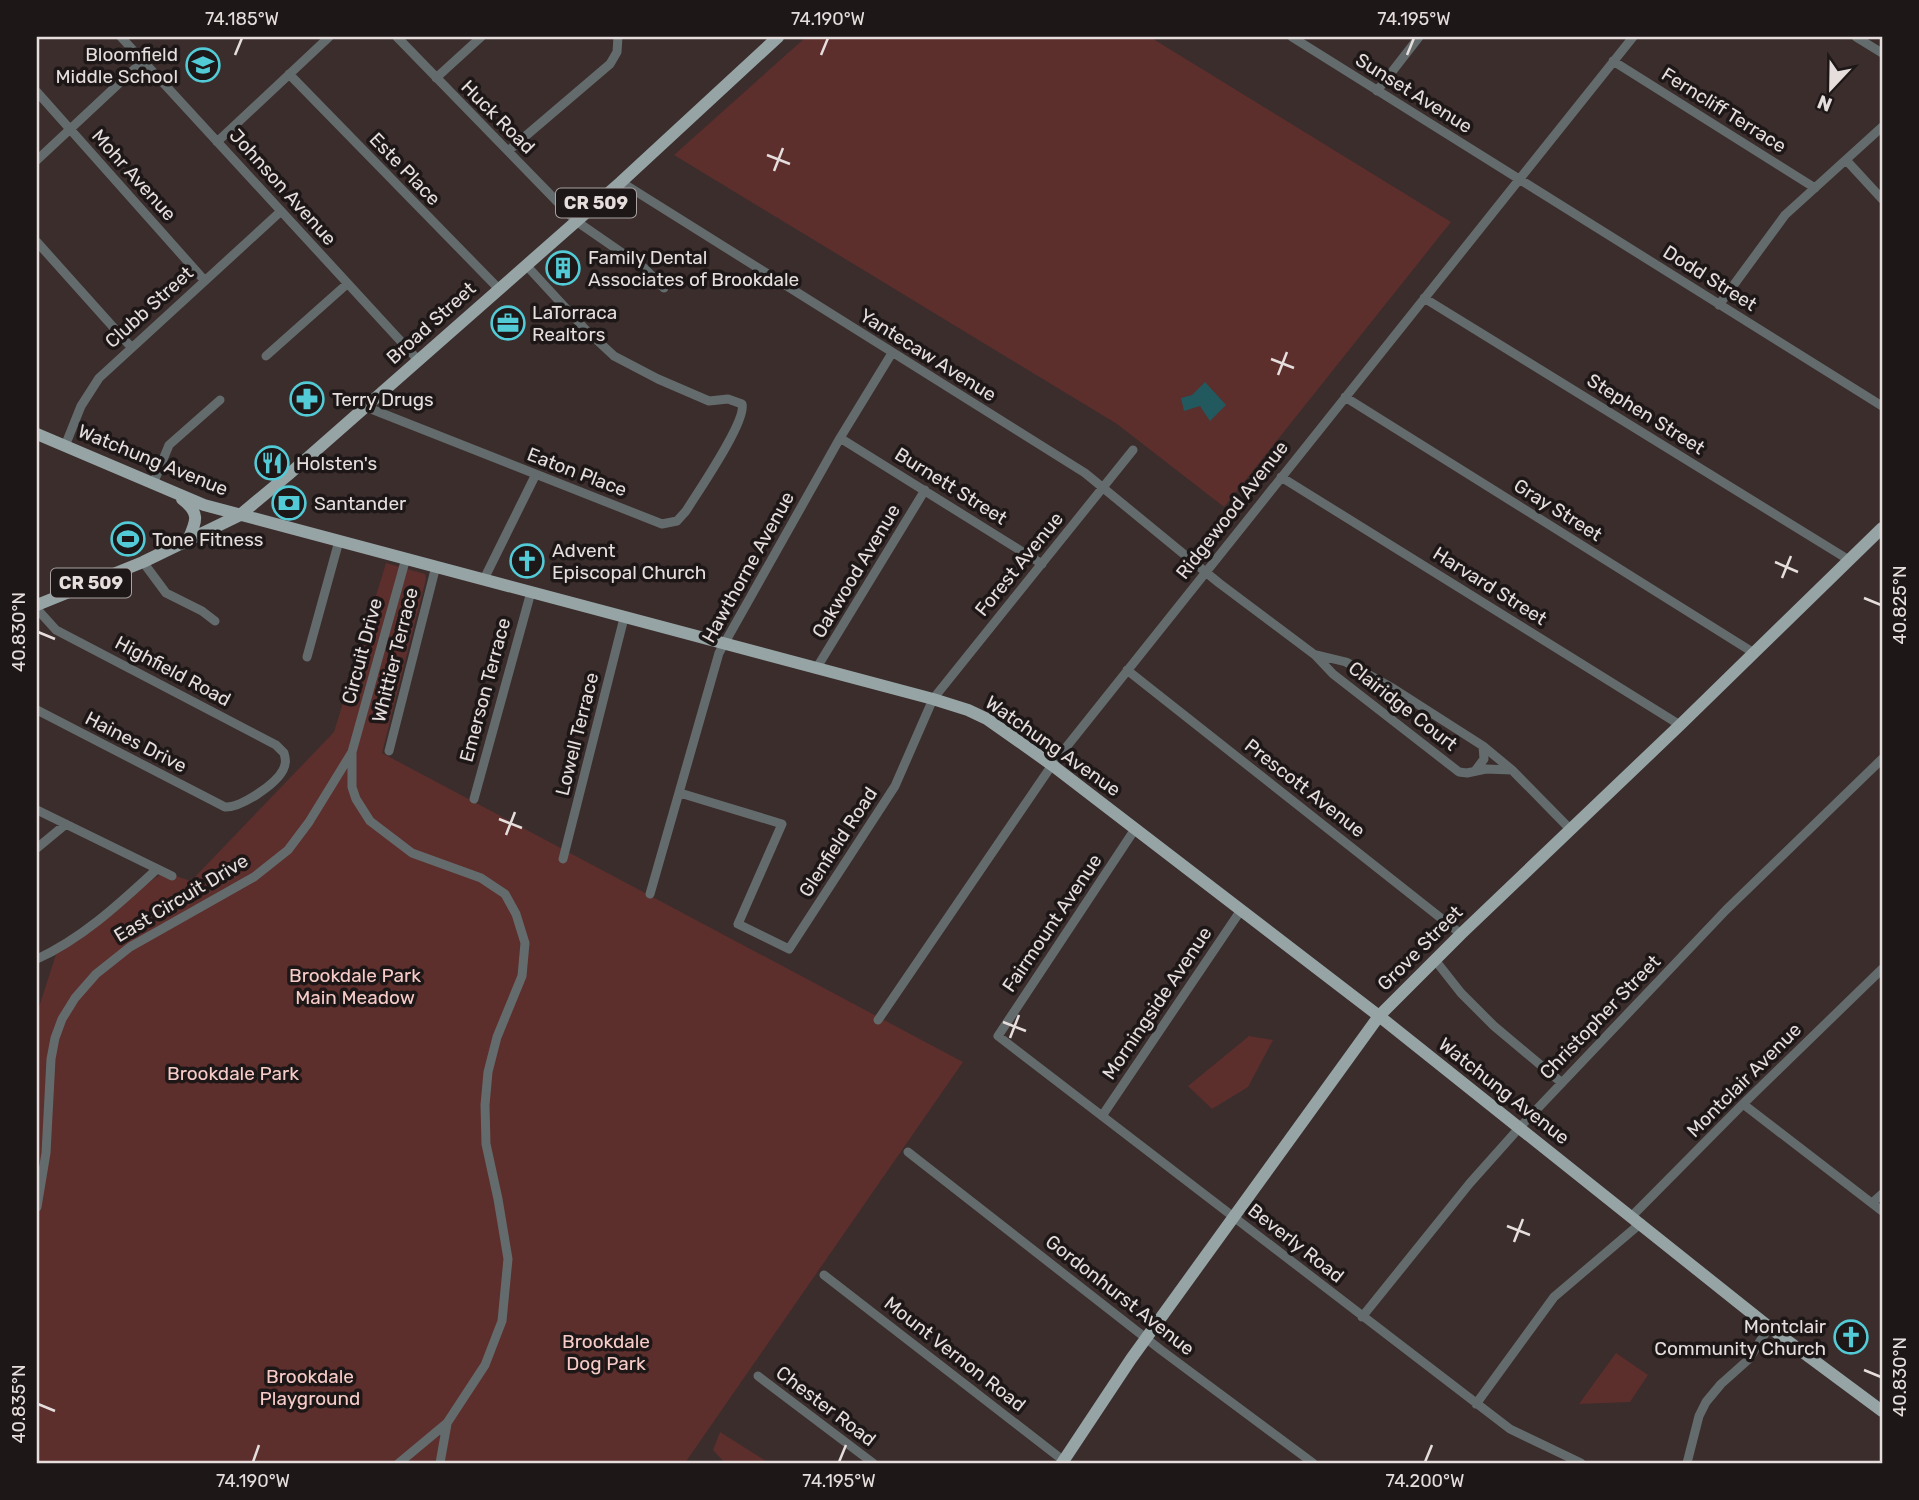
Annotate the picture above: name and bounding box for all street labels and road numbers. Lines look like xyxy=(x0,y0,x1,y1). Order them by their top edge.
street label: Sunset Avenue xyxy=(1351,48,1477,138)
street label: Ferncliff Terrace xyxy=(1657,62,1791,158)
street label: Huck Road xyxy=(456,75,540,159)
street label: Johnson Avenue xyxy=(225,124,341,250)
street label: Mohr Avenue xyxy=(87,125,181,225)
street label: Este Place xyxy=(365,128,445,210)
road number: CR 509 xyxy=(556,188,636,218)
street label: Dodd Street xyxy=(1659,240,1762,316)
street label: Clubb Street xyxy=(100,261,198,353)
street label: Broad Street xyxy=(382,277,481,369)
street label: Yantecaw Avenue xyxy=(855,304,1001,406)
street label: Stephen Street xyxy=(1583,369,1710,460)
street label: Watchung Avenue xyxy=(75,419,231,501)
street label: Ridgewood Avenue xyxy=(1171,436,1293,584)
street label: Eaton Place xyxy=(524,442,630,502)
street label: Burnett Street xyxy=(891,442,1012,530)
street label: Gray Street xyxy=(1510,474,1607,547)
street label: Hawthorne Avenue xyxy=(697,487,799,647)
street label: Oakwood Avenue xyxy=(807,500,905,642)
street label: Forest Avenue xyxy=(970,507,1068,621)
street label: Harvard Street xyxy=(1429,542,1552,630)
road number: CR 509 xyxy=(51,568,131,598)
street label: Whittier Terrace xyxy=(367,585,423,725)
street label: Circuit Drive xyxy=(337,596,387,706)
street label: Emerson Terrace xyxy=(455,615,515,765)
street label: Highfield Road xyxy=(111,631,235,711)
street label: Clairidge Court xyxy=(1344,656,1462,756)
street label: Lowell Terrace xyxy=(551,670,603,798)
street label: Watchung Avenue xyxy=(981,691,1125,801)
street label: Haines Drive xyxy=(81,707,191,777)
street label: Prescott Avenue xyxy=(1240,734,1370,842)
street label: Glenfield Road xyxy=(794,783,882,901)
street label: East Circuit Drive xyxy=(110,849,252,947)
street label: Fairmount Avenue xyxy=(997,850,1107,996)
street label: Grove Street xyxy=(1373,900,1468,995)
street label: Morningside Avenue xyxy=(1097,922,1217,1084)
street label: Christopher Street xyxy=(1535,950,1666,1084)
street label: Montclair Avenue xyxy=(1682,1018,1806,1142)
street label: Watchung Avenue xyxy=(1434,1033,1574,1149)
street label: Beverly Road xyxy=(1243,1198,1349,1288)
street label: Gordonhurst Avenue xyxy=(1041,1230,1199,1360)
street label: Mount Vernon Road xyxy=(880,1292,1030,1416)
street label: Chester Road xyxy=(772,1361,880,1451)

